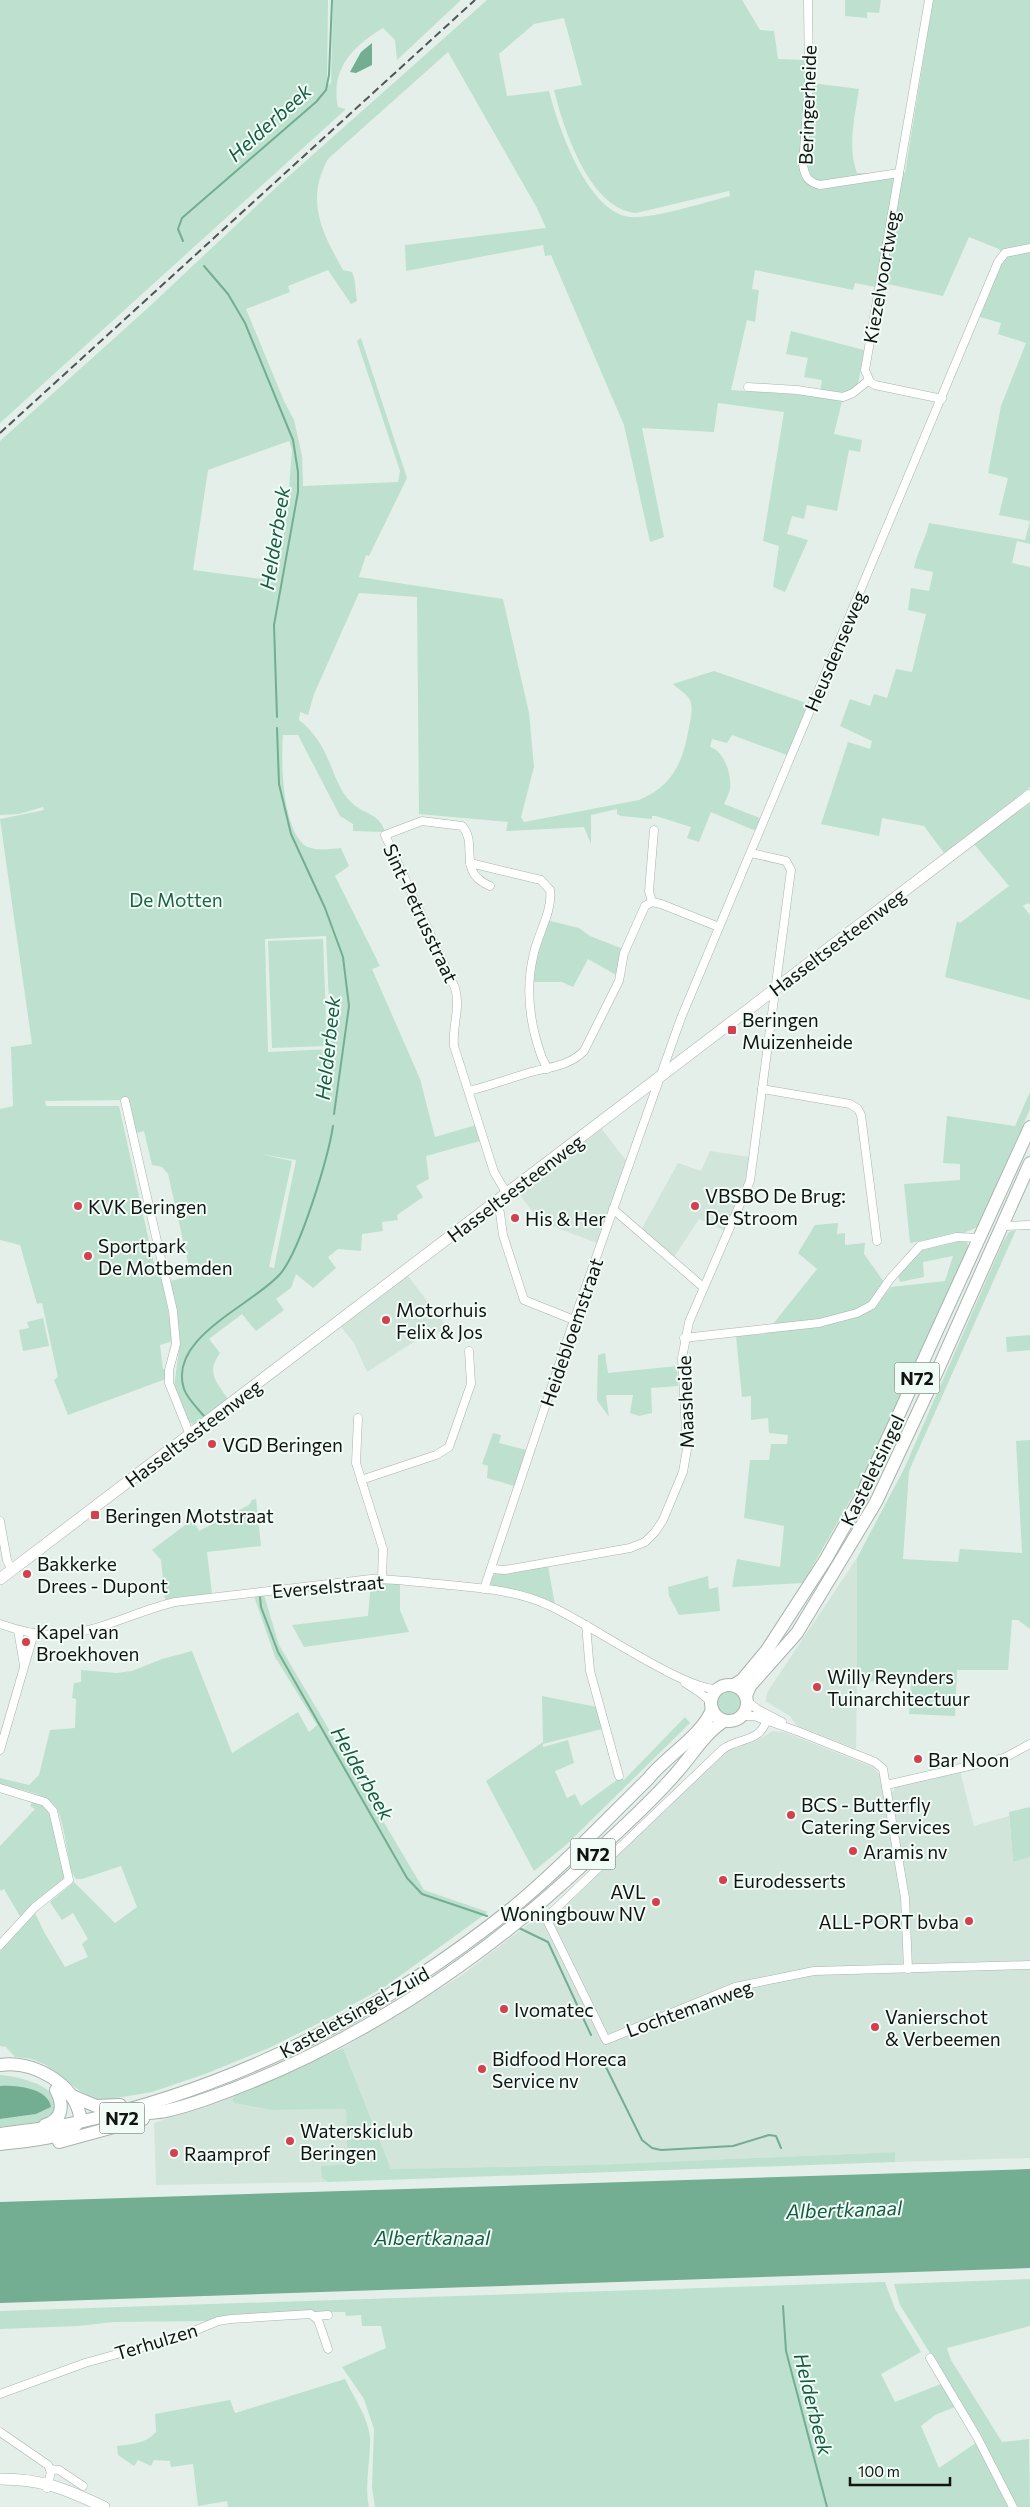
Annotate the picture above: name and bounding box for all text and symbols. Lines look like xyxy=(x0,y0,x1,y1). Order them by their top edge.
street label: Beringerheide xyxy=(793,45,821,165)
water label: Helderbeek xyxy=(222,77,317,166)
street label: Kiezelvoortweg xyxy=(858,209,904,345)
water label: Helderbeek xyxy=(254,483,294,591)
street label: Heusdenseweg xyxy=(799,587,871,715)
street label: Sint-Petrusstraat xyxy=(379,840,463,986)
street label: Hasseltsesteenweg xyxy=(764,883,910,1001)
park label: De Motten xyxy=(129,888,223,911)
water label: Helderbeek xyxy=(310,994,345,1101)
place label: Beringen Muizenheide xyxy=(742,1008,853,1053)
marker: Beringen Muizenheide xyxy=(726,1024,738,1036)
street label: Hasseltsesteenweg xyxy=(442,1129,588,1247)
place label: VBSBO De Brug: De Stroom xyxy=(705,1184,846,1229)
place label: KVK Beringen xyxy=(88,1195,207,1218)
marker: KVK Beringen xyxy=(72,1200,84,1212)
marker: VBSBO De Brug: De Stroom xyxy=(689,1200,701,1212)
place label: His & Her xyxy=(525,1207,606,1230)
marker: His & Her xyxy=(509,1212,521,1224)
place label: Sportpark De Motbemden xyxy=(98,1234,233,1279)
marker: Sportpark De Motbemden xyxy=(82,1250,94,1262)
street label: Heidebloemstraat xyxy=(535,1254,607,1409)
place label: Motorhuis Felix & Jos xyxy=(396,1298,487,1343)
marker: Motorhuis Felix & Jos xyxy=(380,1314,392,1326)
street label: Maasheide xyxy=(672,1355,698,1449)
road number: N72 xyxy=(894,1362,940,1394)
street label: Hasseltsesteenweg xyxy=(120,1374,266,1492)
street label: Kasteletsingel xyxy=(835,1411,909,1529)
place label: VGD Beringen xyxy=(222,1433,343,1456)
marker: VGD Beringen xyxy=(206,1438,218,1450)
place label: Beringen Motstraat xyxy=(105,1504,274,1527)
marker: Beringen Motstraat xyxy=(89,1509,101,1521)
place label: Bakkerke Drees - Dupont xyxy=(37,1552,168,1597)
marker: Bakkerke Drees - Dupont xyxy=(21,1568,33,1580)
street label: Everselstraat xyxy=(271,1570,385,1602)
place label: Kapel van Broekhoven xyxy=(36,1620,139,1665)
marker: Kapel van Broekhoven xyxy=(20,1636,32,1648)
place label: Willy Reynders Tuinarchitectuur xyxy=(827,1665,970,1710)
marker: Willy Reynders Tuinarchitectuur xyxy=(811,1681,823,1693)
water label: Helderbeek xyxy=(326,1722,400,1825)
place label: Bar Noon xyxy=(928,1748,1009,1771)
marker: Bar Noon xyxy=(912,1753,924,1765)
place label: BCS - Butterfly Catering Services xyxy=(801,1793,950,1838)
marker: BCS - Butterfly Catering Services xyxy=(785,1809,797,1821)
road number: N72 xyxy=(570,1838,616,1870)
place label: Aramis nv xyxy=(863,1840,948,1863)
marker: Aramis nv xyxy=(847,1845,859,1857)
place label: Eurodesserts xyxy=(733,1869,846,1892)
marker: Eurodesserts xyxy=(717,1874,729,1886)
place label: AVL Woningbouw NV xyxy=(500,1880,646,1925)
marker: AVL Woningbouw NV xyxy=(650,1896,662,1908)
place label: ALL-PORT bvba xyxy=(819,1910,959,1933)
marker: ALL-PORT bvba xyxy=(963,1915,975,1927)
street label: Kasteletsingel-Zuid xyxy=(275,1961,433,2063)
street label: Lochtemanweg xyxy=(623,1975,755,2041)
place label: Ivomatec xyxy=(514,1998,594,2021)
marker: Ivomatec xyxy=(498,2003,510,2015)
place label: Vanierschot & Verbeemen xyxy=(885,2005,1001,2050)
marker: Vanierschot & Verbeemen xyxy=(869,2021,881,2033)
place label: Bidfood Horeca Service nv xyxy=(492,2047,627,2092)
marker: Bidfood Horeca Service nv xyxy=(476,2063,488,2075)
road number: N72 xyxy=(100,2102,144,2134)
place label: Waterskiclub Beringen xyxy=(300,2119,413,2164)
marker: Waterskiclub Beringen xyxy=(284,2135,296,2147)
place label: Raamprof xyxy=(184,2142,271,2165)
marker: Raamprof xyxy=(168,2147,180,2159)
water label: Albertkanaal xyxy=(785,2195,903,2223)
water label: Albertkanaal xyxy=(373,2225,491,2249)
street label: Terhulzen xyxy=(112,2318,200,2364)
water label: Helderbeek xyxy=(790,2350,839,2459)
scale bar xyxy=(850,2454,950,2486)
text: 100 m xyxy=(858,2462,900,2480)

